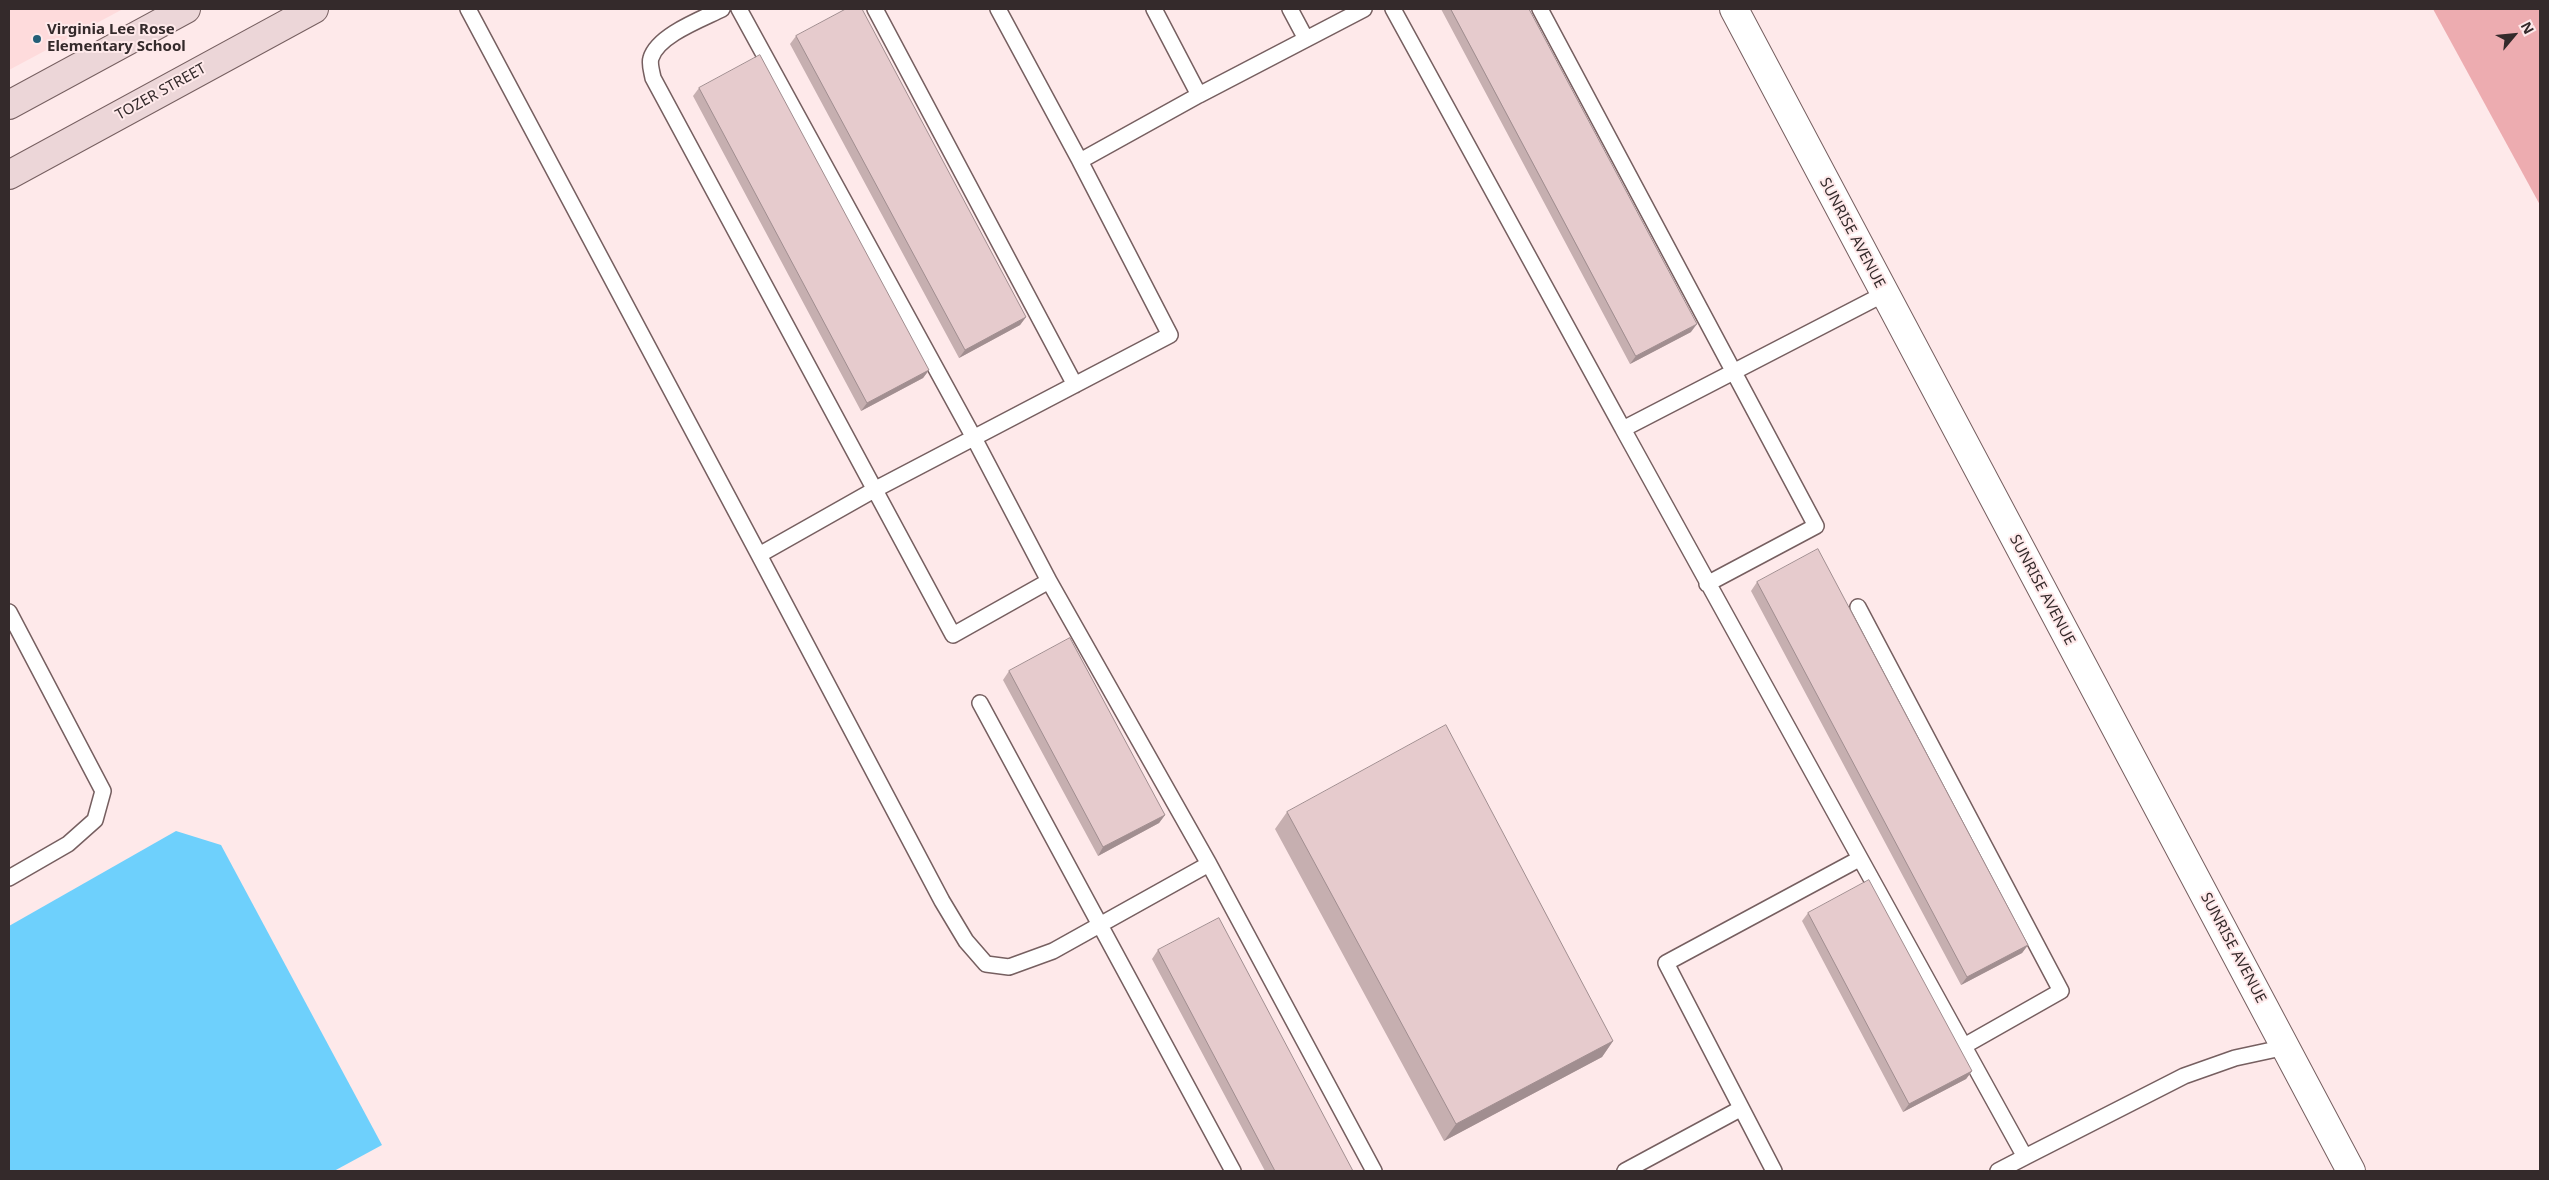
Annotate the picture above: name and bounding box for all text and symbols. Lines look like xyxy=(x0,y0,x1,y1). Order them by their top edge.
north arrow xyxy=(2489,10,2539,60)
text: N xyxy=(2517,18,2539,37)
place label: Virginia Lee Rose Elementary School xyxy=(47,21,186,56)
marker: Virginia Lee Rose Elementary School xyxy=(31,33,43,45)
street label: TOZER STREET xyxy=(113,60,209,124)
street label: SUNRISE AVENUE xyxy=(1815,175,1889,291)
street label: SUNRISE AVENUE xyxy=(2005,532,2079,648)
street label: SUNRISE AVENUE xyxy=(2196,890,2270,1006)

